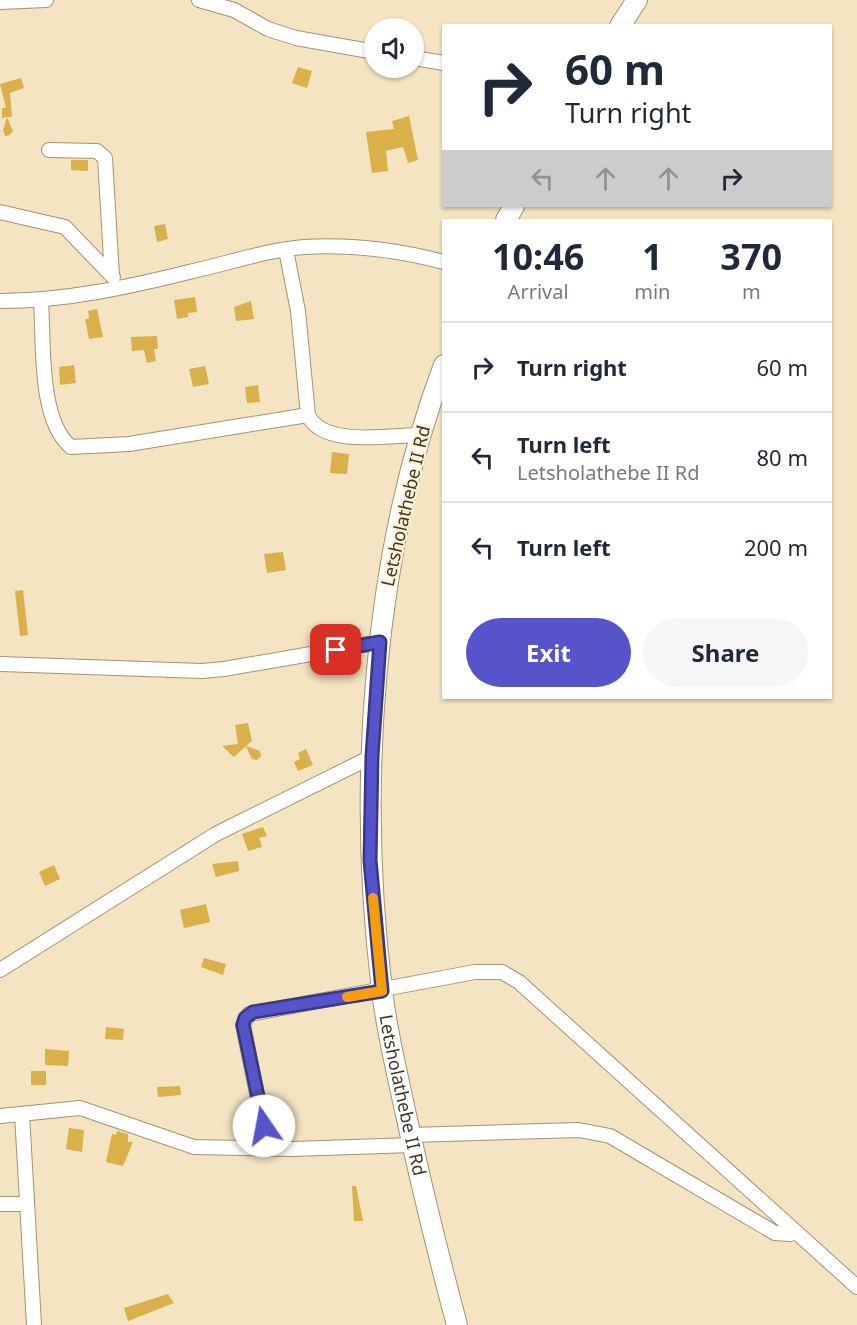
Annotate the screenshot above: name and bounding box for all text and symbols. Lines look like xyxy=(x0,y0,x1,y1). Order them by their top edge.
map controls xyxy=(364,18,424,78)
button: sound xyxy=(364,18,424,78)
text: 60 m xyxy=(565,40,665,97)
icon: right xyxy=(466,48,544,126)
text: Turn right xyxy=(565,94,691,131)
icon: left xyxy=(526,162,559,195)
icon: ahead xyxy=(589,162,622,195)
icon: ahead xyxy=(652,162,685,195)
icon: right xyxy=(715,162,748,195)
text: 10:46 xyxy=(492,232,584,281)
text: 1 xyxy=(642,232,663,281)
text: 370 xyxy=(720,232,782,281)
text: Arrival xyxy=(508,278,569,305)
text: min xyxy=(634,278,670,305)
text: m xyxy=(742,278,761,305)
icon: right xyxy=(466,351,499,384)
text: Turn right xyxy=(517,352,627,382)
text: 60 m xyxy=(757,352,808,382)
street label: Letsholathebe II Rd xyxy=(375,423,435,589)
text: Turn left xyxy=(517,429,611,459)
icon: left xyxy=(466,441,499,474)
text: 80 m xyxy=(757,442,808,472)
text: Letsholathebe II Rd xyxy=(517,459,700,486)
icon: left xyxy=(466,531,499,564)
text: Turn left xyxy=(517,532,611,562)
text: 200 m xyxy=(744,532,808,562)
button: Exit xyxy=(466,618,631,687)
button: Share xyxy=(643,618,808,687)
pin xyxy=(310,624,361,675)
icon: arrive xyxy=(319,633,352,666)
street label: Letsholathebe II Rd xyxy=(374,1013,432,1178)
position arrow xyxy=(232,1094,296,1158)

